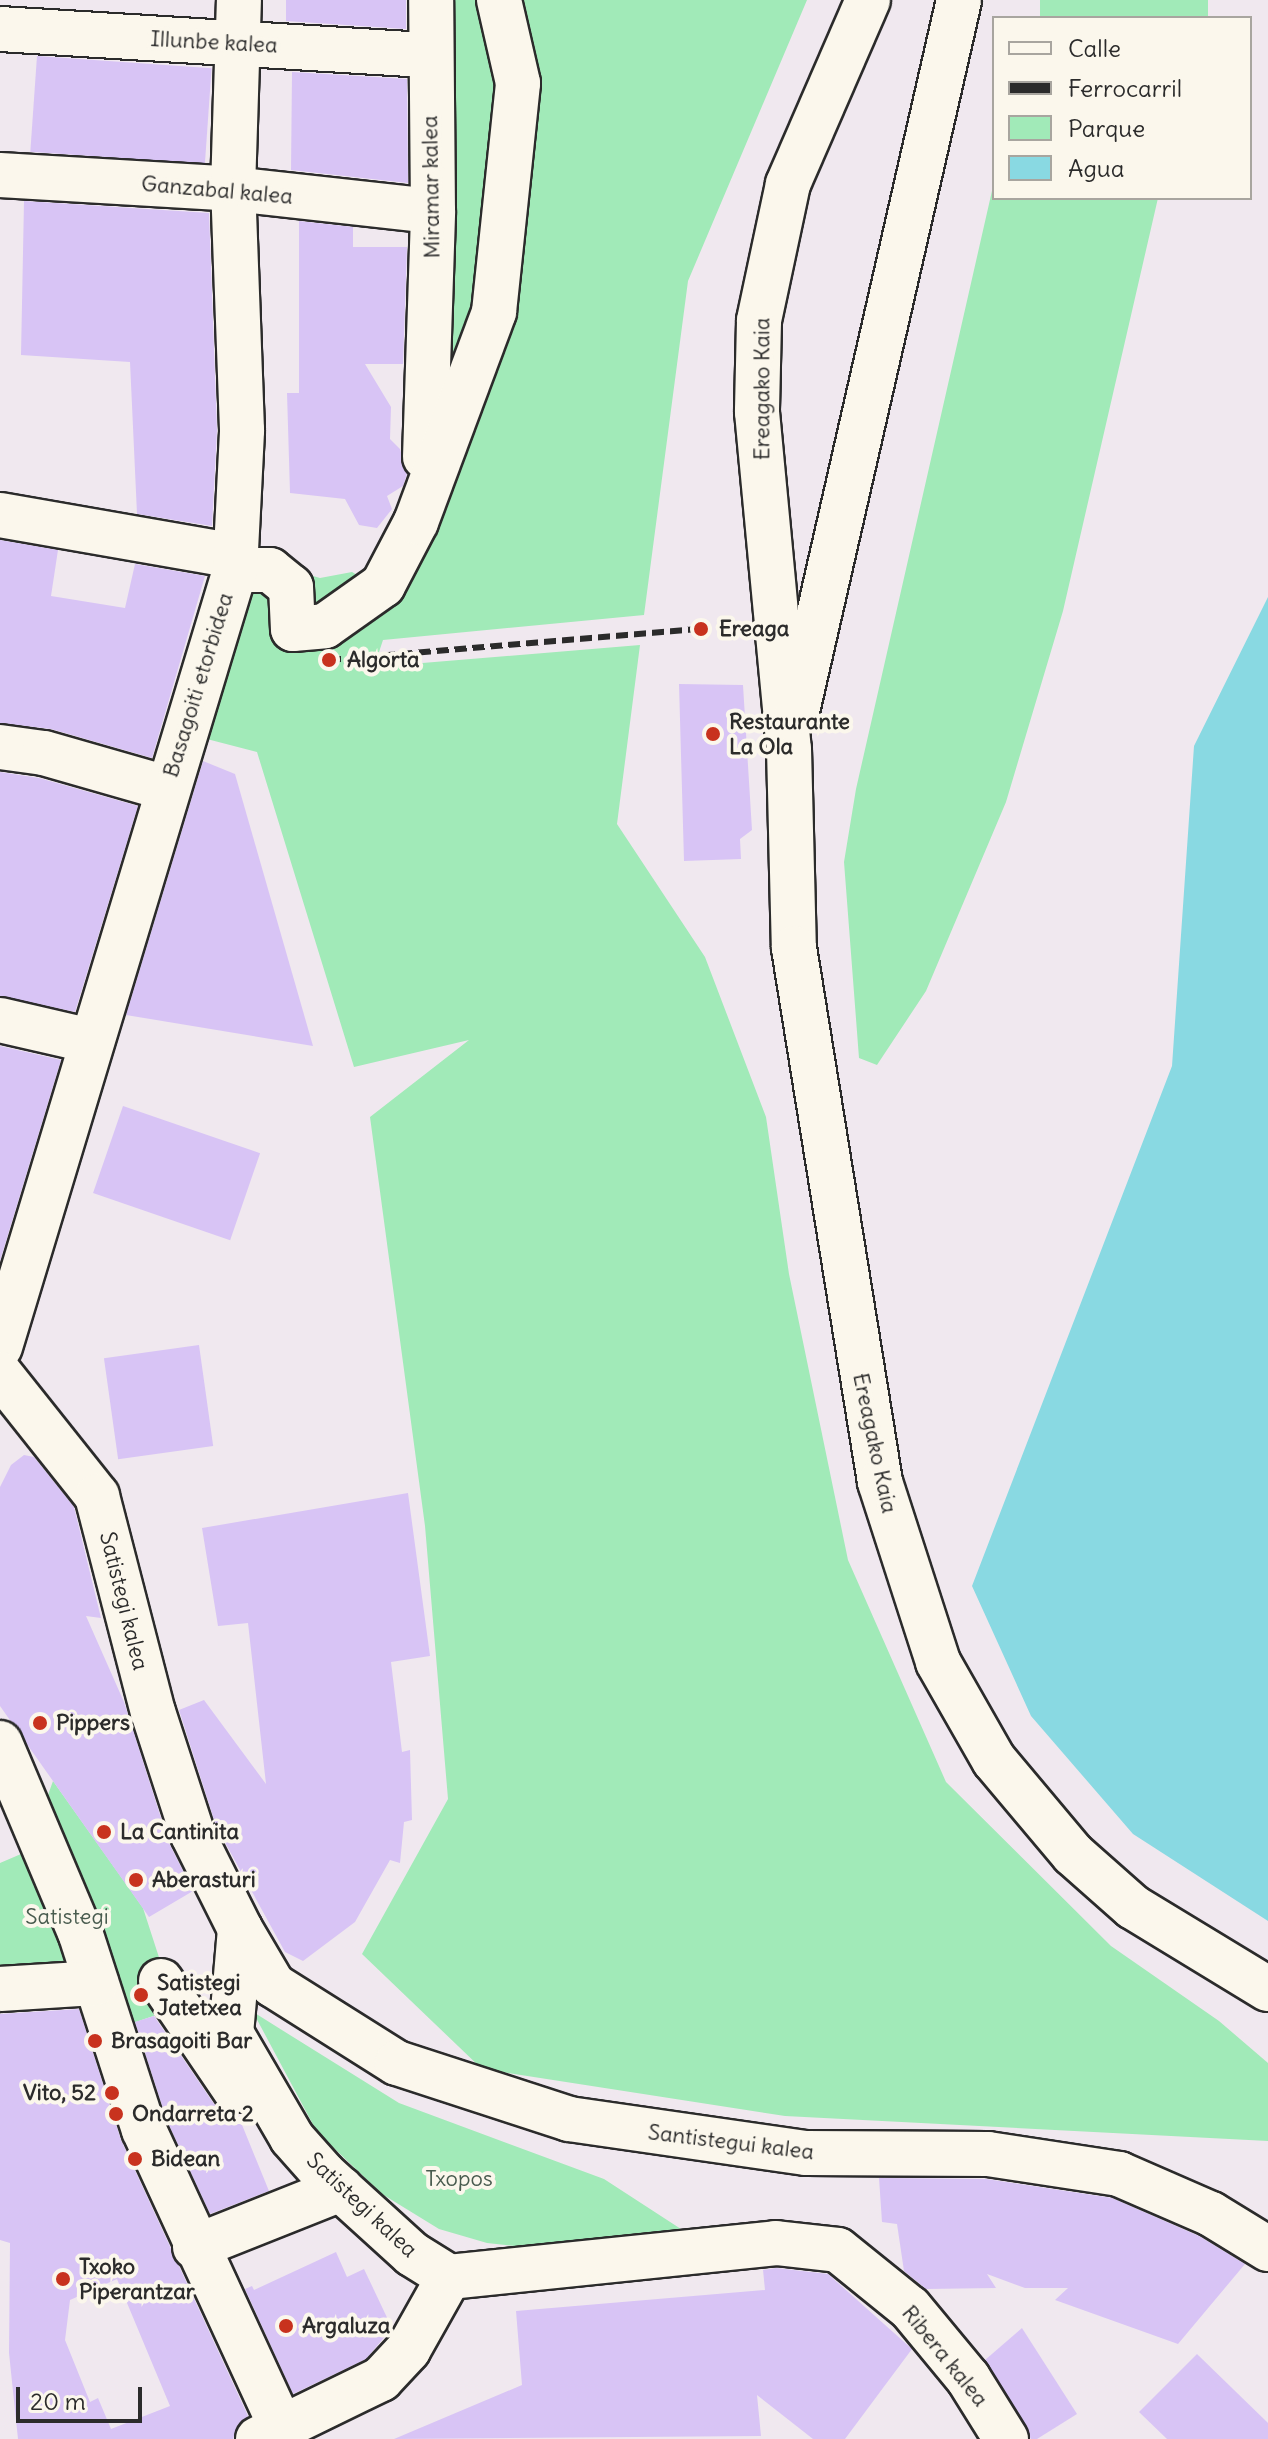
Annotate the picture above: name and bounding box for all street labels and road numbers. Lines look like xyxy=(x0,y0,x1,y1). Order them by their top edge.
street label: Illunbe kalea xyxy=(150,25,278,59)
street label: Miramar kalea xyxy=(417,115,445,259)
street label: Ganzabal kalea xyxy=(140,170,294,210)
street label: Ereagako Kaia xyxy=(749,318,775,460)
street label: Basagoiti etorbidea xyxy=(157,590,239,780)
street label: Ereagako Kaia xyxy=(847,1371,903,1515)
street label: Satistegi kalea xyxy=(94,1529,154,1673)
street label: Santistegui kalea xyxy=(647,2119,815,2165)
street label: Satistegi kalea xyxy=(301,2147,423,2263)
street label: Ribera kalea xyxy=(896,2300,994,2412)

